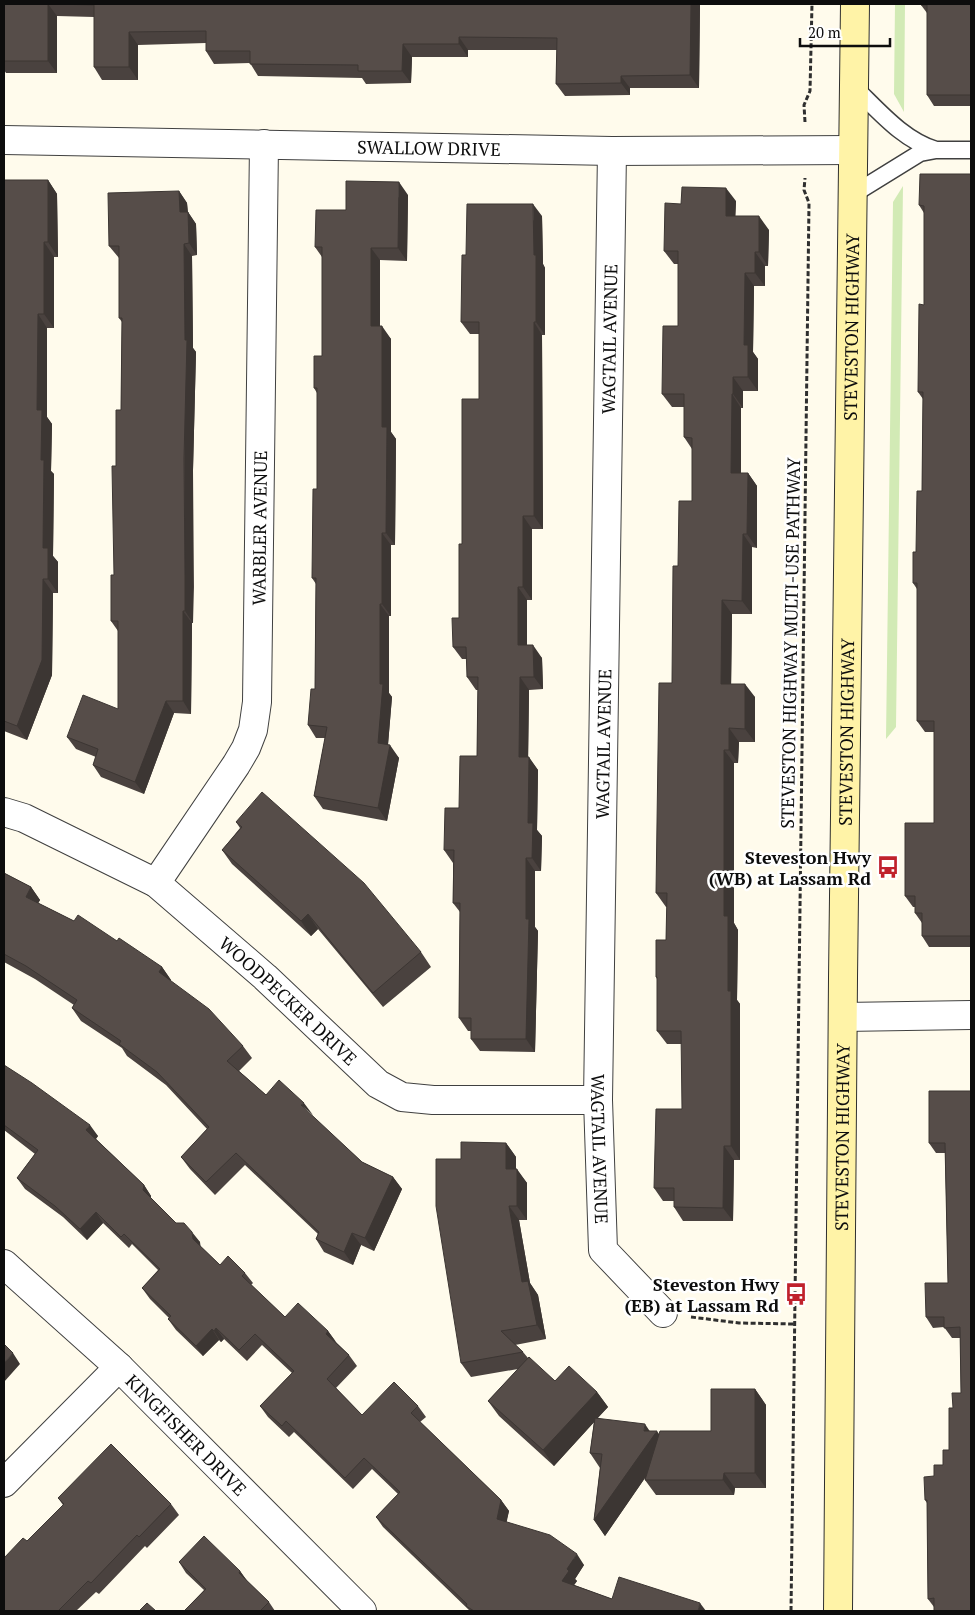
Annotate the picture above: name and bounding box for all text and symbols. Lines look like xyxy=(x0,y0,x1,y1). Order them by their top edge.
scale bar xyxy=(800,15,890,47)
text: 20 m xyxy=(808,22,841,42)
street label: SWALLOW DRIVE xyxy=(357,134,501,161)
street label: STEVESTON HIGHWAY xyxy=(838,233,864,421)
street label: WAGTAIL AVENUE xyxy=(596,264,622,414)
street label: WARBLER AVENUE xyxy=(246,450,272,606)
street label: STEVESTON HIGHWAY MULTI-USE PATHWAY xyxy=(775,457,805,829)
street label: STEVESTON HIGHWAY xyxy=(833,638,859,826)
street label: WAGTAIL AVENUE xyxy=(590,669,616,819)
place label: Steveston Hwy (WB) at Lassam Rd xyxy=(709,845,871,890)
bus stop icon: Steveston Hwy (WB) at Lassam Rd xyxy=(875,854,901,880)
street label: WOODPECKER DRIVE xyxy=(214,931,363,1070)
street label: STEVESTON HIGHWAY xyxy=(829,1043,854,1231)
street label: WAGTAIL AVENUE xyxy=(586,1074,614,1224)
place label: Steveston Hwy (EB) at Lassam Rd xyxy=(624,1272,779,1317)
bus stop icon: Steveston Hwy (EB) at Lassam Rd xyxy=(783,1281,809,1307)
street label: KINGFISHER DRIVE xyxy=(121,1369,252,1501)

